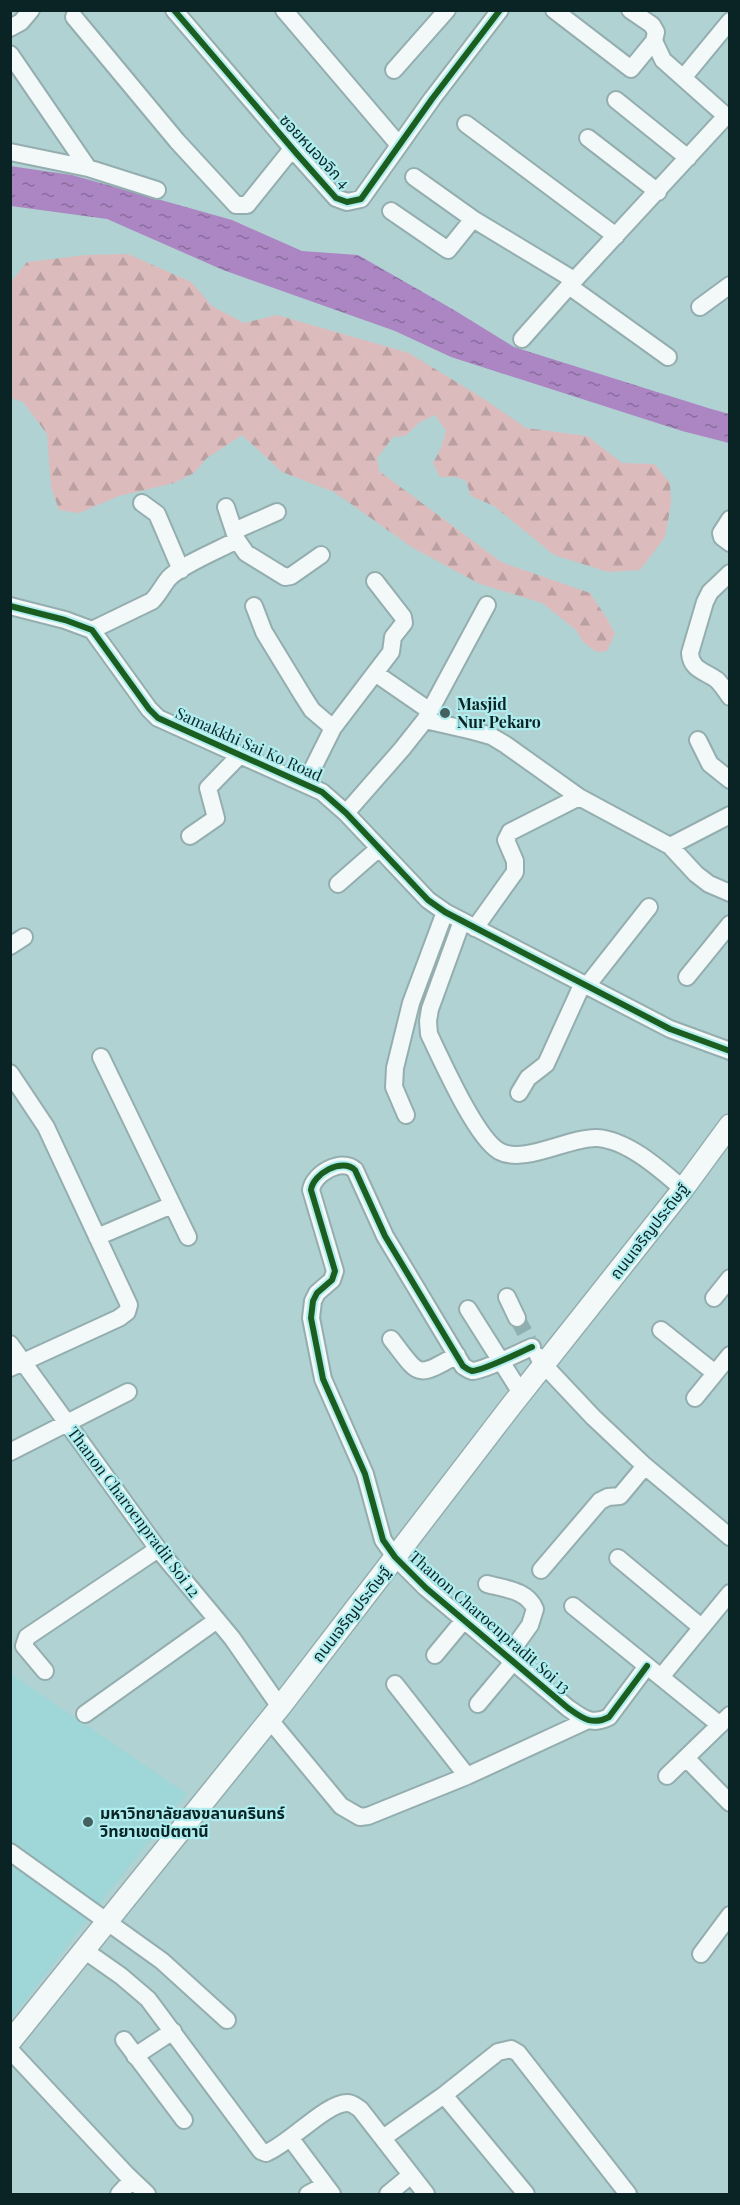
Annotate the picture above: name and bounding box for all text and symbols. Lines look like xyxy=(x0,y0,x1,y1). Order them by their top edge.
street label: ซอยหนองจิก 4 xyxy=(276,109,355,192)
place label: Masjid Nur Pekaro xyxy=(457,693,541,732)
street label: Samakkhi Sai Ko Road xyxy=(173,702,326,785)
marker: Masjid Nur Pekaro xyxy=(438,706,452,720)
street label: ถนนเจริญประดิษฐ์ xyxy=(605,1178,693,1283)
street label: Thanon Charoenpradit Soi 12 xyxy=(63,1422,205,1601)
street label: Thanon Charoenpradit Soi 13 xyxy=(405,1546,575,1698)
street label: ถนนเจริญประดิษฐ์ xyxy=(307,1561,395,1666)
place label: มหาวิทยาลัยสงขลานครินทร์ วิทยาเขตปัตตานี xyxy=(100,1802,285,1841)
marker: มหาวิทยาลัยสงขลานครินทร์ วิทยาเขตปัตตานี xyxy=(81,1815,95,1829)

